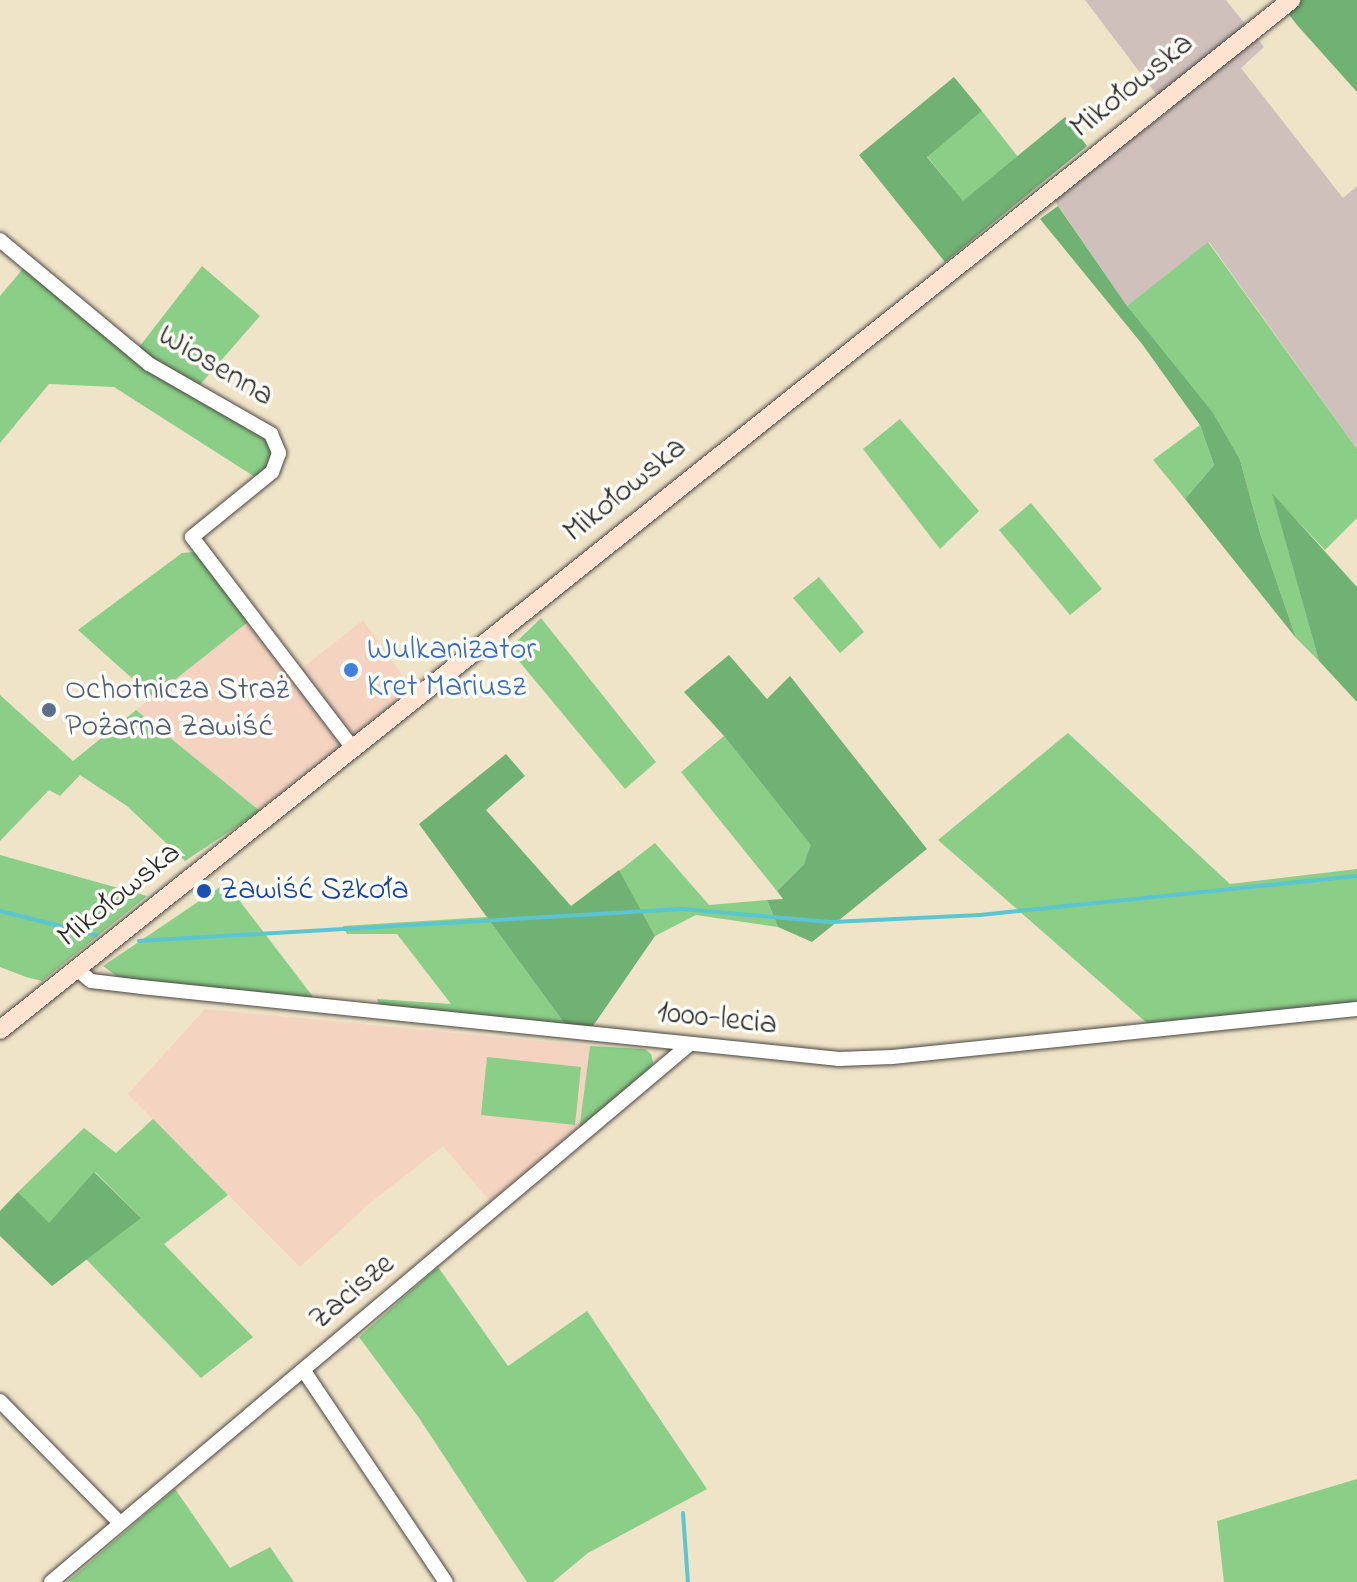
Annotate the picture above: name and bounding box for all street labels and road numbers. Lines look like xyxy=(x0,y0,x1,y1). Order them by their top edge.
street label: Mikołowska xyxy=(1064,26,1202,148)
street label: Wiosenna xyxy=(150,318,280,416)
street label: Mikołowska xyxy=(557,430,695,552)
street label: Mikołowska xyxy=(51,835,189,957)
street label: 1000-lecia xyxy=(655,995,779,1045)
street label: Zacisze xyxy=(303,1246,403,1340)

